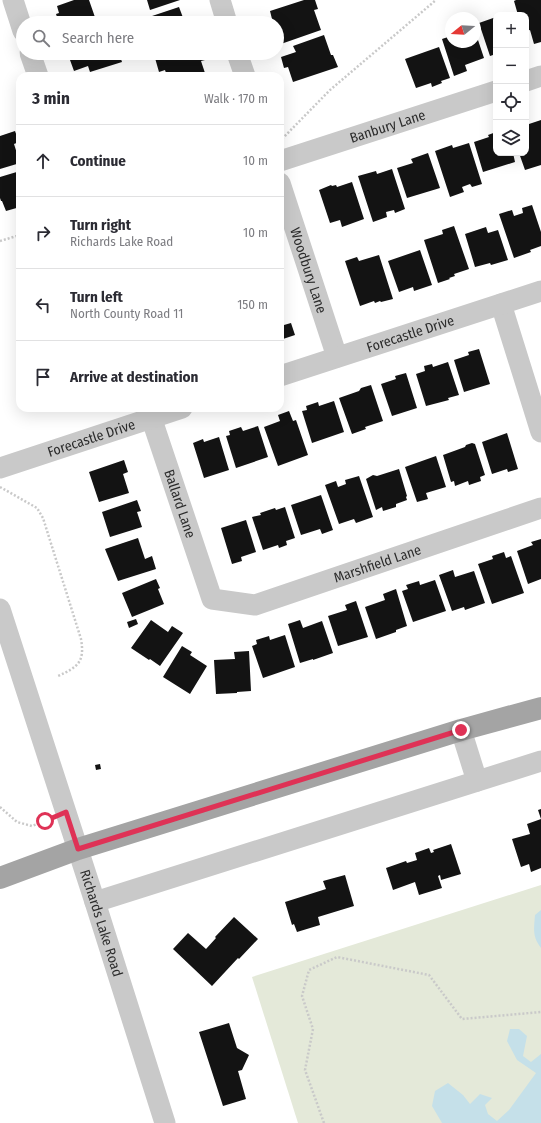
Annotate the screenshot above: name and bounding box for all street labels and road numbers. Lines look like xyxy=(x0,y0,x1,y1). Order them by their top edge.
street label: Banbury Lane xyxy=(348,106,428,146)
street label: Woodbury Lane xyxy=(287,225,331,316)
street label: Forecastle Drive xyxy=(364,311,456,356)
street label: Forecastle Drive xyxy=(45,416,137,460)
street label: Ballard Lane xyxy=(161,467,199,540)
street label: Marshfield Lane xyxy=(332,541,423,586)
street label: Richards Lake Road xyxy=(77,867,127,979)

